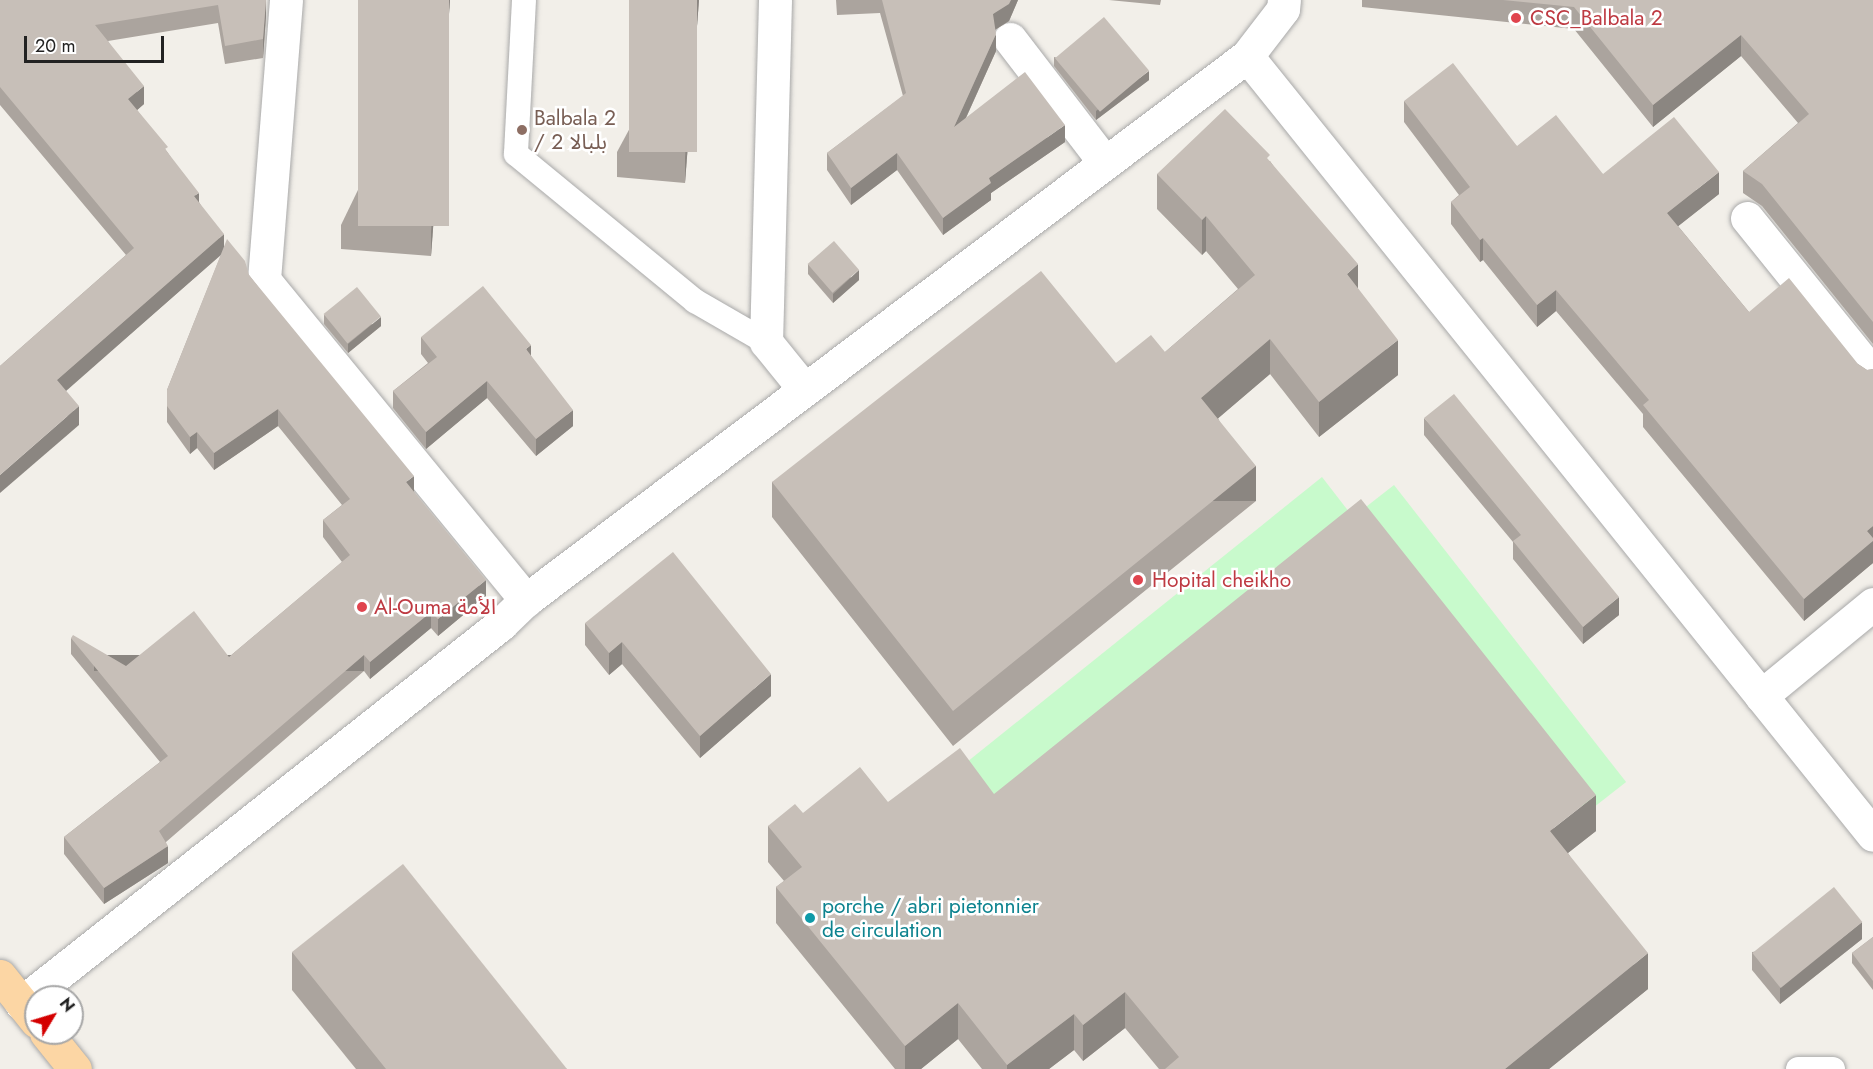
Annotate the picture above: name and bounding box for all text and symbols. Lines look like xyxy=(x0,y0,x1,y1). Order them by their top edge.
place label: CSC_Balbala 2 xyxy=(1530,5,1663,31)
marker: CSC_Balbala 2 xyxy=(1507,9,1525,27)
scale bar xyxy=(27,24,166,62)
text: 20 m xyxy=(35,33,75,59)
place label: Balbala 2 / بلبالا 2 xyxy=(534,105,616,155)
marker: Balbala 2 / بلبالا 2 xyxy=(515,123,529,137)
place label: Hopital cheikho xyxy=(1152,567,1291,593)
marker: Hopital cheikho xyxy=(1129,571,1147,589)
place label: Al-Ouma الأمة xyxy=(374,594,496,620)
marker: Al-Ouma الأمة xyxy=(355,600,369,614)
place label: porche / abri pietonnier de circulation xyxy=(822,893,1039,943)
marker: porche / abri pietonnier de circulation xyxy=(803,911,817,925)
north arrow xyxy=(24,985,84,1045)
text: N xyxy=(54,993,80,1017)

